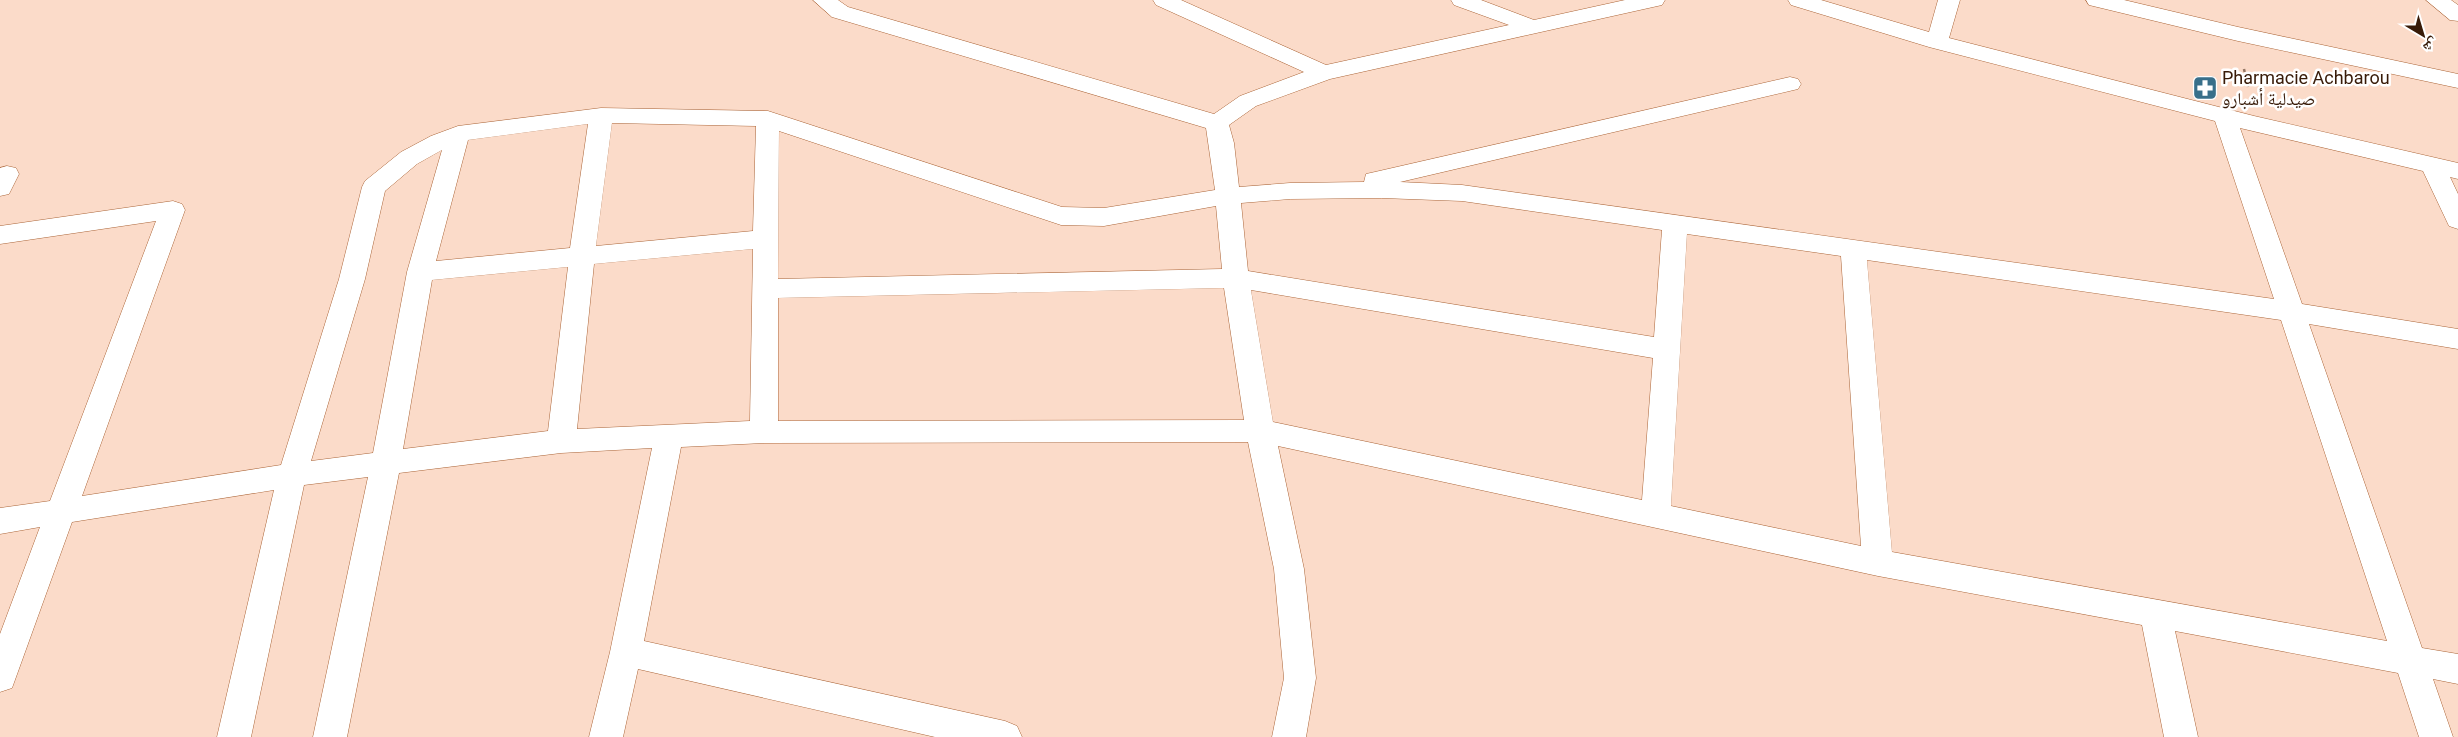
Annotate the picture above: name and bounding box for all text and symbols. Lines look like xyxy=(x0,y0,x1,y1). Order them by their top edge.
north arrow xyxy=(2398,10,2448,60)
text: ش xyxy=(2419,34,2442,56)
place label: Pharmacie Achbarou صيدلية أشبارو xyxy=(2222,67,2390,110)
pharmacy icon: Pharmacie Achbarou صيدلية أشبارو xyxy=(2192,75,2218,101)

